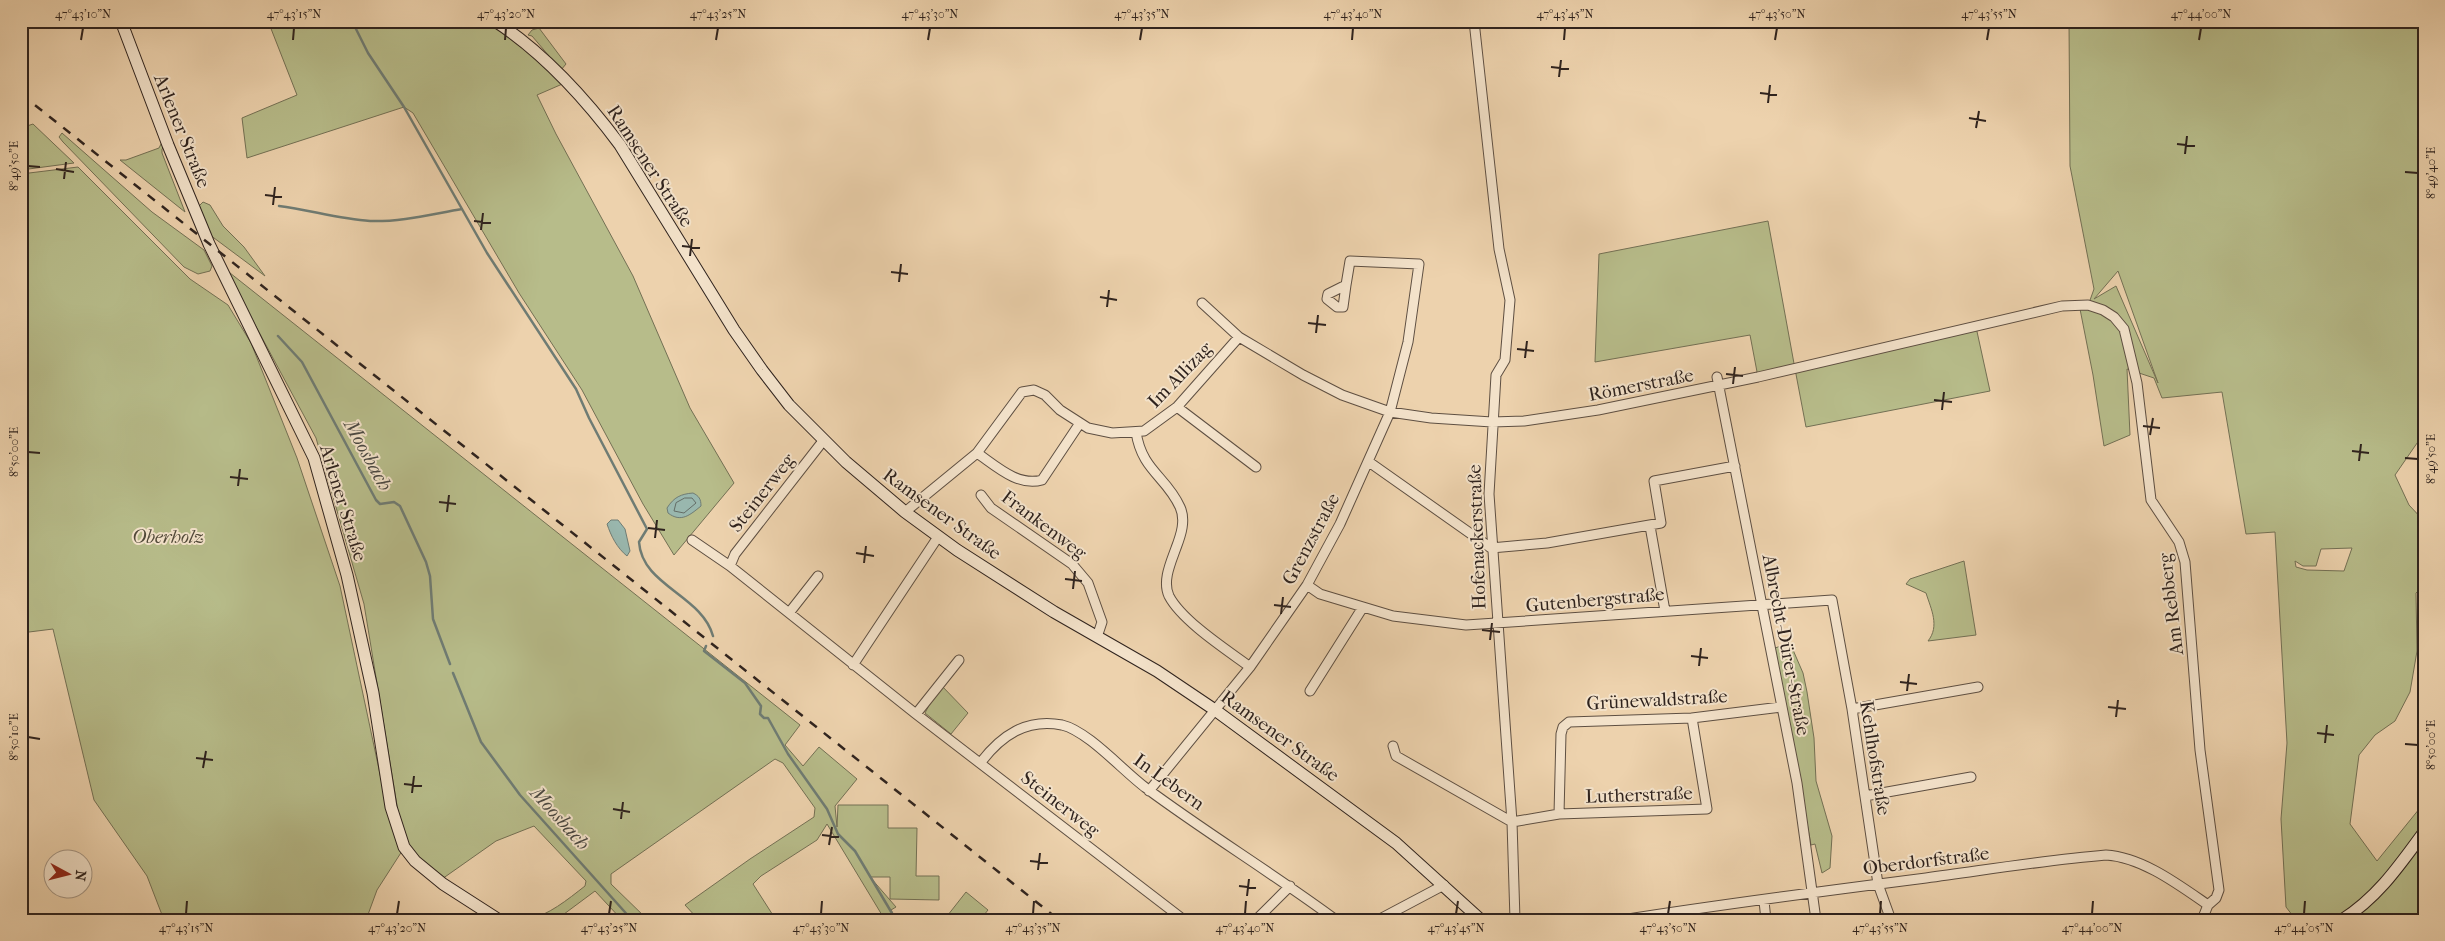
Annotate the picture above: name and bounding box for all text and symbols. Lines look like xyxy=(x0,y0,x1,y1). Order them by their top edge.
text: 47°43'10"N xyxy=(55,7,111,21)
text: 47°43'15"N xyxy=(267,7,321,21)
text: 47°43'20"N xyxy=(477,7,535,21)
text: 47°43'25"N xyxy=(690,7,746,21)
text: 47°43'30"N xyxy=(902,7,958,21)
text: 47°43'35"N xyxy=(1114,7,1170,21)
text: 47°43'40"N xyxy=(1324,7,1382,21)
text: 47°43'45"N xyxy=(1536,7,1594,21)
text: 47°43'50"N xyxy=(1748,7,1806,21)
text: 47°43'55"N xyxy=(1961,7,2017,21)
text: 47°44'00"N xyxy=(2171,7,2231,21)
street label: Arlener Straße xyxy=(149,70,215,191)
street label: Ramsener Straße xyxy=(602,101,698,231)
text: 8°49'50"E xyxy=(7,141,21,191)
text: 8°49'40"E xyxy=(2424,147,2438,199)
street label: Im Allizag xyxy=(1143,337,1217,413)
street label: Römerstraße xyxy=(1587,364,1695,406)
water label: Moosbach xyxy=(338,414,397,495)
text: 8°50'00"E xyxy=(7,427,21,477)
text: 8°49'50"E xyxy=(2424,434,2438,484)
street label: Arlener Straße xyxy=(315,441,371,564)
street label: Steinerweg xyxy=(725,449,800,537)
street label: Ramsener Straße xyxy=(879,464,1005,564)
street label: Hofenackerstraße xyxy=(1463,464,1491,610)
street label: Frankenweg xyxy=(997,486,1092,565)
street label: Grenzstraße xyxy=(1278,489,1344,589)
park label: Oberholz xyxy=(132,526,204,548)
street label: Am Rebberg xyxy=(2154,551,2188,657)
street label: Albrecht-Dürer-Straße xyxy=(1757,552,1814,737)
street label: Gutenbergstraße xyxy=(1525,583,1665,617)
street label: Grünewaldstraße xyxy=(1586,685,1728,715)
street label: Ramsener Straße xyxy=(1217,686,1343,786)
street label: Kehlhofstraße xyxy=(1855,699,1895,817)
text: 8°50'10"E xyxy=(7,713,21,761)
text: 8°50'00"E xyxy=(2424,720,2438,770)
street label: In Lebern xyxy=(1129,749,1209,815)
street label: Steinerweg xyxy=(1016,767,1104,842)
water label: Moosbach xyxy=(524,780,595,855)
street label: Lutherstraße xyxy=(1585,782,1693,808)
street label: Oberdorfstraße xyxy=(1862,842,1990,880)
north arrow xyxy=(42,848,92,898)
text: N xyxy=(71,869,89,882)
text: 47°43'15"N xyxy=(159,921,213,935)
text: 47°43'20"N xyxy=(368,921,426,935)
text: 47°43'25"N xyxy=(581,921,637,935)
text: 47°43'30"N xyxy=(793,921,849,935)
text: 47°43'35"N xyxy=(1005,921,1061,935)
text: 47°43'40"N xyxy=(1216,921,1274,935)
text: 47°43'45"N xyxy=(1427,921,1485,935)
text: 47°43'50"N xyxy=(1639,921,1697,935)
text: 47°43'55"N xyxy=(1852,921,1908,935)
text: 47°44'00"N xyxy=(2062,921,2122,935)
text: 47°44'05"N xyxy=(2274,921,2334,935)

